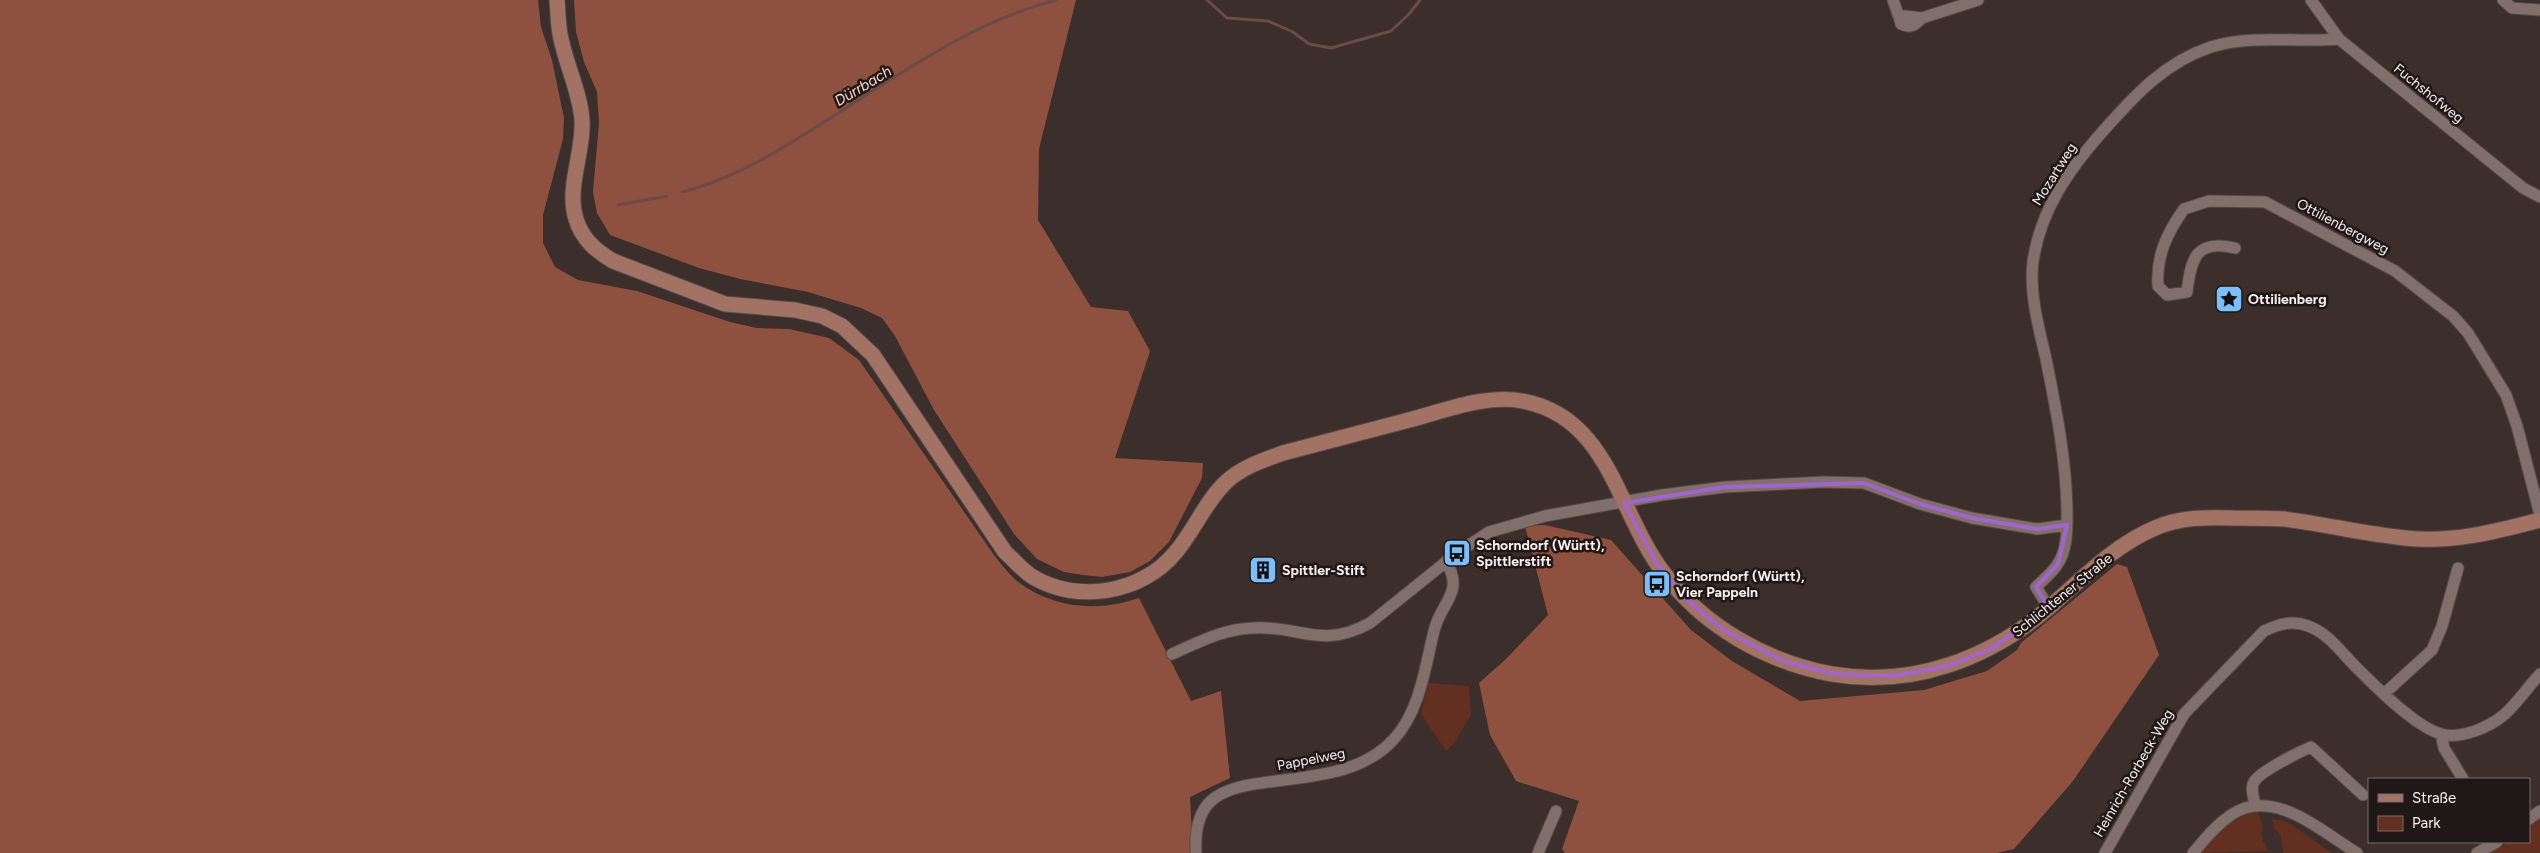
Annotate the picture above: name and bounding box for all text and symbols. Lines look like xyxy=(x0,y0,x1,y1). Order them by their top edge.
street label: Fuchshofweg xyxy=(2390,60,2467,127)
water label: Dürrbach xyxy=(831,62,895,110)
street label: Mozartweg xyxy=(2028,140,2080,209)
street label: Ottilienbergweg xyxy=(2294,195,2392,258)
place icon: Ottilienberg xyxy=(2214,284,2244,314)
place label: Ottilienberg xyxy=(2248,291,2327,308)
place label: Schorndorf (Württ), Spittlerstift xyxy=(1476,537,1605,570)
bus stop icon: Schorndorf (Württ), Spittlerstift xyxy=(1442,538,1472,568)
street label: Schlichtener Straße xyxy=(2009,550,2116,641)
building icon: Spittler-Stift xyxy=(1248,555,1278,585)
place label: Spittler-Stift xyxy=(1282,562,1365,579)
place label: Schorndorf (Württ), Vier Pappeln xyxy=(1676,568,1805,601)
bus stop icon: Schorndorf (Württ), Vier Pappeln xyxy=(1642,569,1672,599)
street label: Heinrich-Rorbeck-Weg xyxy=(2090,706,2177,840)
street label: Pappelweg xyxy=(1276,745,1347,774)
legend xyxy=(2368,778,2530,843)
text: Straße xyxy=(2412,789,2456,807)
text: Park xyxy=(2412,814,2441,832)

